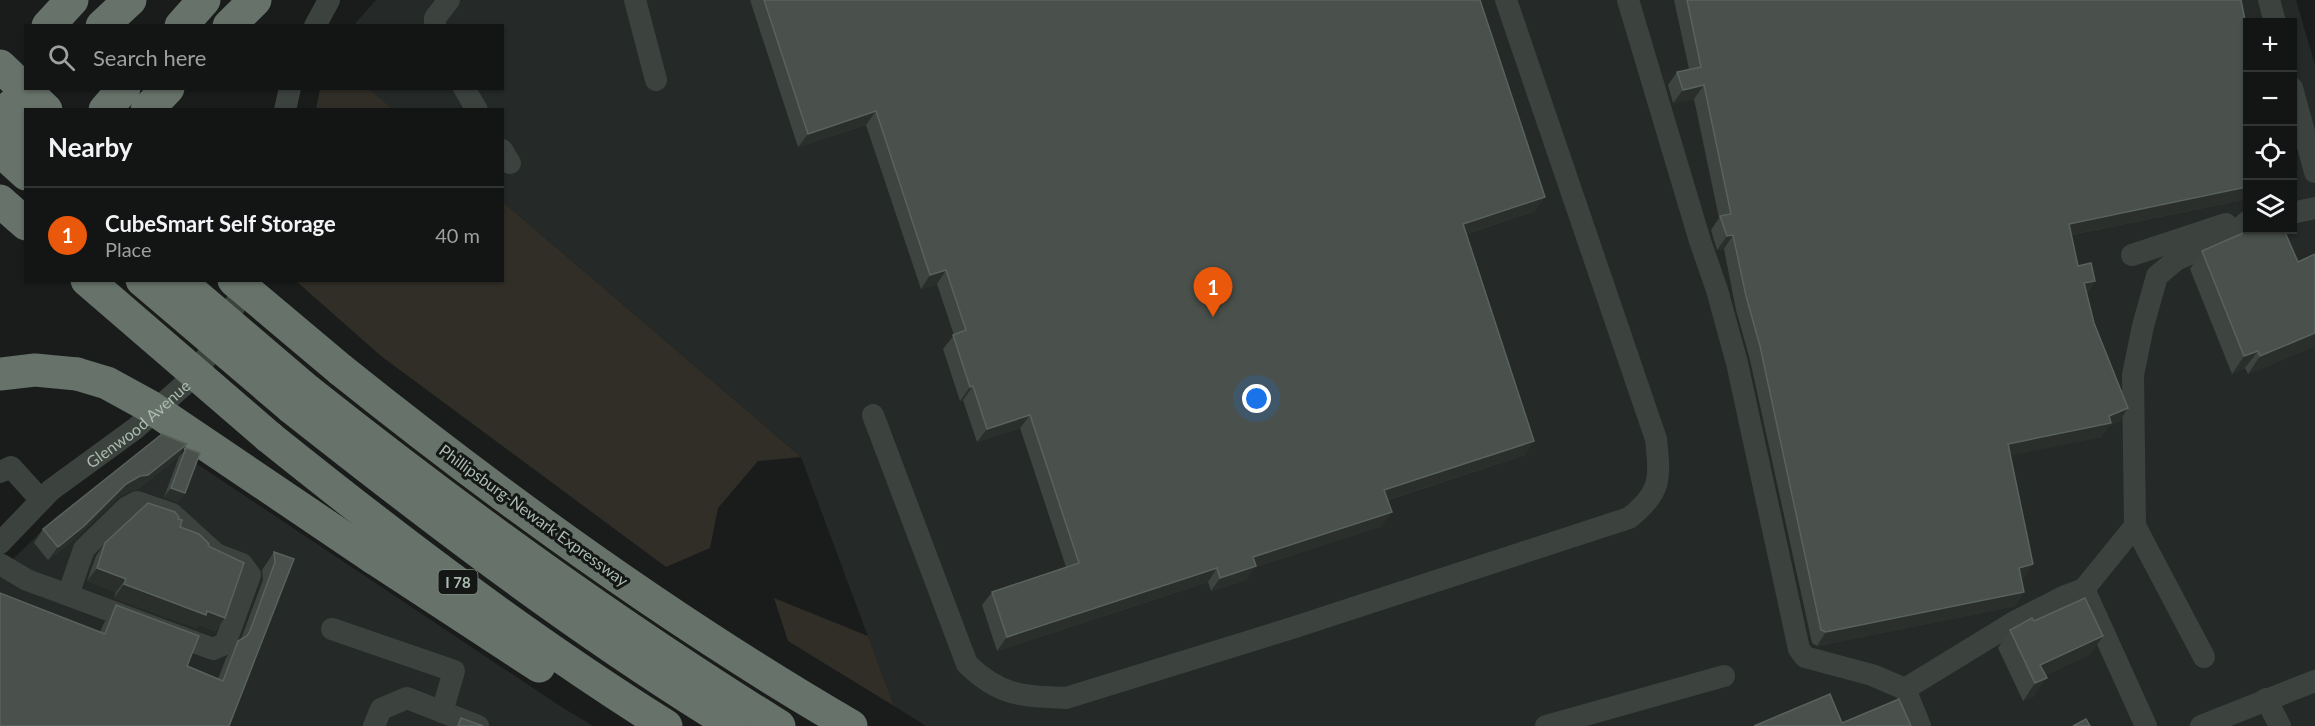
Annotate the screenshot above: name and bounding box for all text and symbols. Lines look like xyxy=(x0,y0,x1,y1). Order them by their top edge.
map controls xyxy=(2243,18,2297,234)
button: + xyxy=(2243,18,2297,72)
search box xyxy=(24,24,504,90)
icon: search xyxy=(45,41,78,74)
text: Search here xyxy=(93,44,206,71)
button: − xyxy=(2243,72,2297,126)
button: locate xyxy=(2243,126,2297,180)
text: Nearby xyxy=(48,131,133,163)
button: layers xyxy=(2243,180,2297,234)
text: CubeSmart Self Storage xyxy=(105,210,336,237)
text: 1 xyxy=(62,223,73,247)
text: 40 m xyxy=(435,223,480,247)
text: Place xyxy=(105,237,152,261)
pin: 1 xyxy=(1194,268,1232,317)
street label: Glenwood Avenue xyxy=(82,375,193,471)
your location xyxy=(1242,384,1271,413)
street label: Phillipsburg-Newark Expressway xyxy=(436,440,633,590)
road number: I 78 xyxy=(438,570,478,594)

